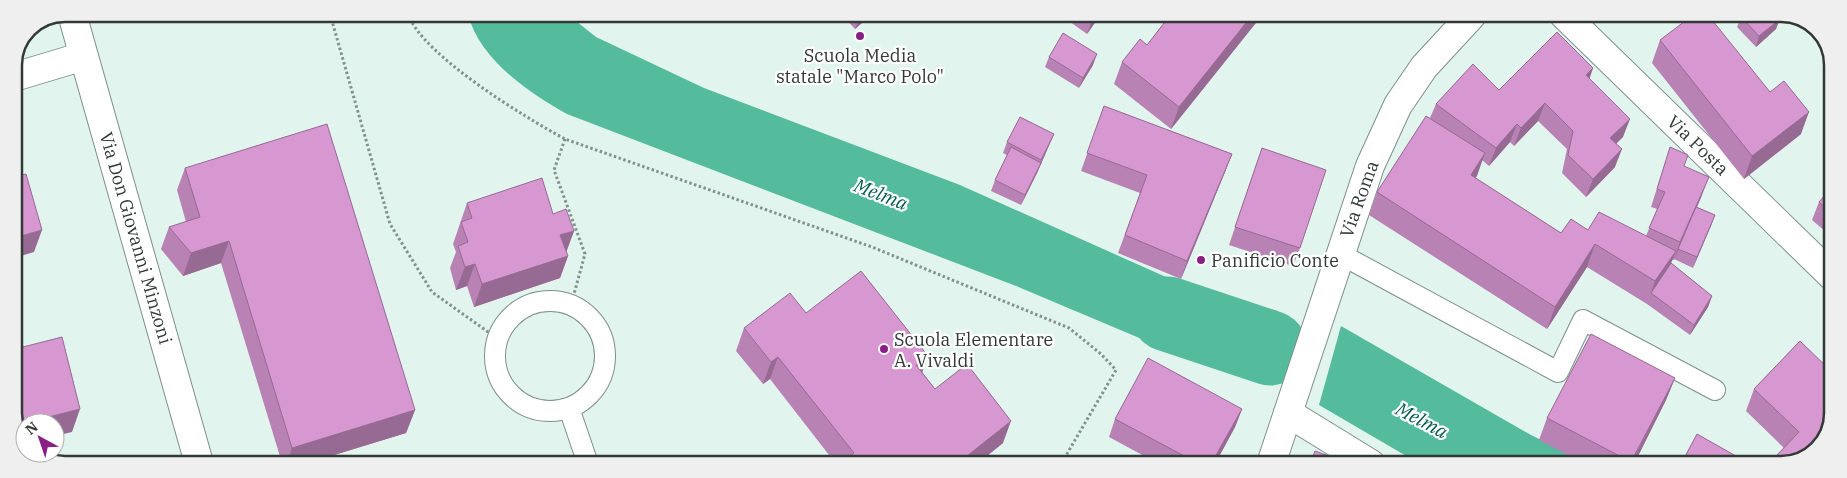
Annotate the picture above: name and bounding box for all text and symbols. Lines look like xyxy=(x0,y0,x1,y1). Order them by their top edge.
marker: Scuola Media statale "Marco Polo" xyxy=(854,30,866,42)
place label: Scuola Media statale "Marco Polo" xyxy=(776,44,944,88)
street label: Via Posta xyxy=(1662,110,1734,180)
street label: Via Don Giovanni Minzoni xyxy=(95,129,177,347)
street label: Via Roma xyxy=(1334,157,1384,241)
water label: Melma xyxy=(850,173,912,215)
place label: Panificio Conte xyxy=(1211,249,1339,272)
marker: Panificio Conte xyxy=(1195,254,1207,266)
place label: Scuola Elementare A. Vivaldi xyxy=(894,328,1053,372)
marker: Scuola Elementare A. Vivaldi xyxy=(878,343,890,355)
water label: Melma xyxy=(1391,396,1453,444)
north arrow xyxy=(15,413,65,463)
text: N xyxy=(22,418,42,438)

